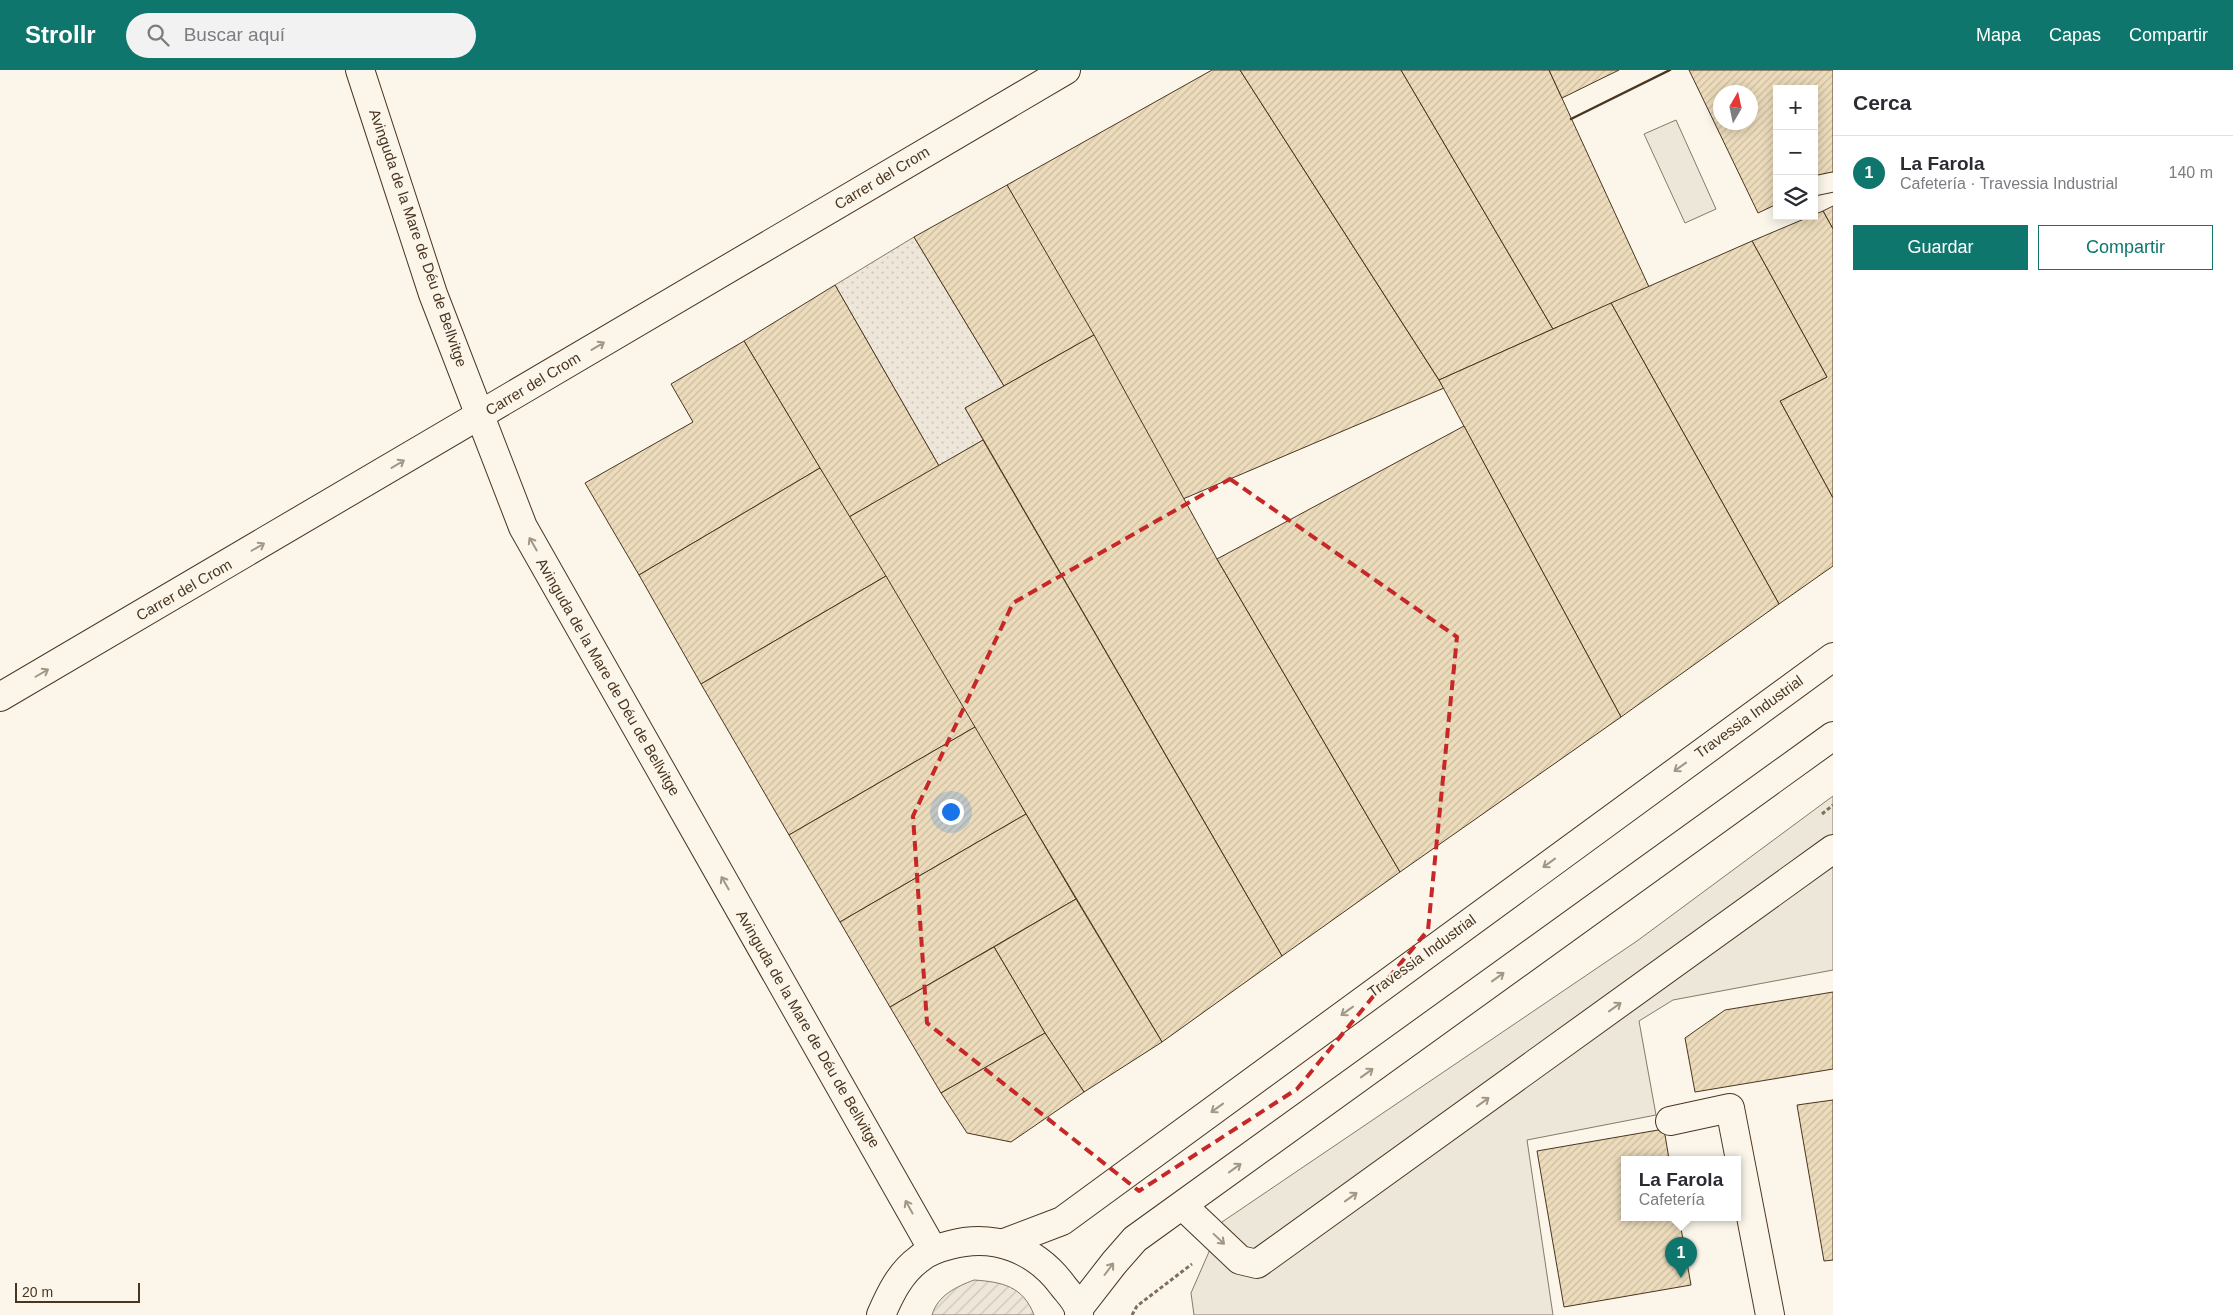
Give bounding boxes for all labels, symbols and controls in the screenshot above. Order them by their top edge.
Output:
search box [126,13,476,58]
text: Strollr [25,21,96,48]
icon: search [144,21,172,49]
text: Buscar aquí [184,24,285,45]
text: Mapa [1976,25,2021,45]
text: Capas [2049,25,2101,45]
text: Compartir [2129,25,2208,45]
north arrow [1713,85,1758,130]
map controls [1773,85,1818,220]
button: + [1773,85,1818,130]
text: Cerca [1853,91,1911,114]
street label: Avinguda de la Mare de Déu de Bellvitge [366,107,471,369]
button: − [1773,130,1818,175]
street label: Carrer del Crom [831,143,932,213]
text: La Farola [1900,153,1984,174]
text: 1 [1865,164,1873,181]
text: 140 m [2169,164,2213,181]
button: layers [1773,175,1818,220]
text: Cafetería · Travessia Industrial [1900,175,2118,192]
button: Guardar [1853,225,2028,270]
button: Compartir [2038,225,2213,270]
one-way arrow [591,341,606,351]
street label: Carrer del Crom [482,349,583,419]
one-way arrow [390,459,404,469]
one-way arrow [528,536,538,551]
one-way arrow [250,541,264,551]
street label: Carrer del Crom [133,555,235,624]
street label: Avinguda de la Mare de Déu de Bellvitge [533,555,684,799]
one-way arrow [35,667,49,677]
street label: Travessia Industrial [1691,672,1806,762]
one-way arrow [1673,762,1687,772]
your location [938,799,964,825]
one-way arrow [1542,858,1556,868]
one-way arrow [720,876,730,891]
street label: Avinguda de la Mare de Déu de Bellvitge [733,907,884,1151]
street label: Travessia Industrial [1364,911,1479,1001]
one-way arrow [1491,972,1504,983]
one-way arrow [1607,1002,1621,1012]
one-way arrow [1341,1006,1355,1016]
one-way arrow [1360,1068,1374,1078]
one-way arrow [1476,1097,1490,1107]
one-way arrow [1211,1102,1224,1113]
popup [1621,1156,1741,1221]
one-way arrow [1228,1163,1242,1173]
text: La Farola [1639,1169,1723,1190]
text: Cafetería [1639,1191,1705,1208]
one-way arrow [1344,1192,1358,1202]
one-way arrow [904,1200,914,1215]
one-way arrow [1212,1233,1225,1245]
pin: 1 [1665,1237,1697,1278]
one-way arrow [1104,1262,1114,1276]
scale bar [15,1280,140,1303]
text: 20 m [22,1284,53,1300]

